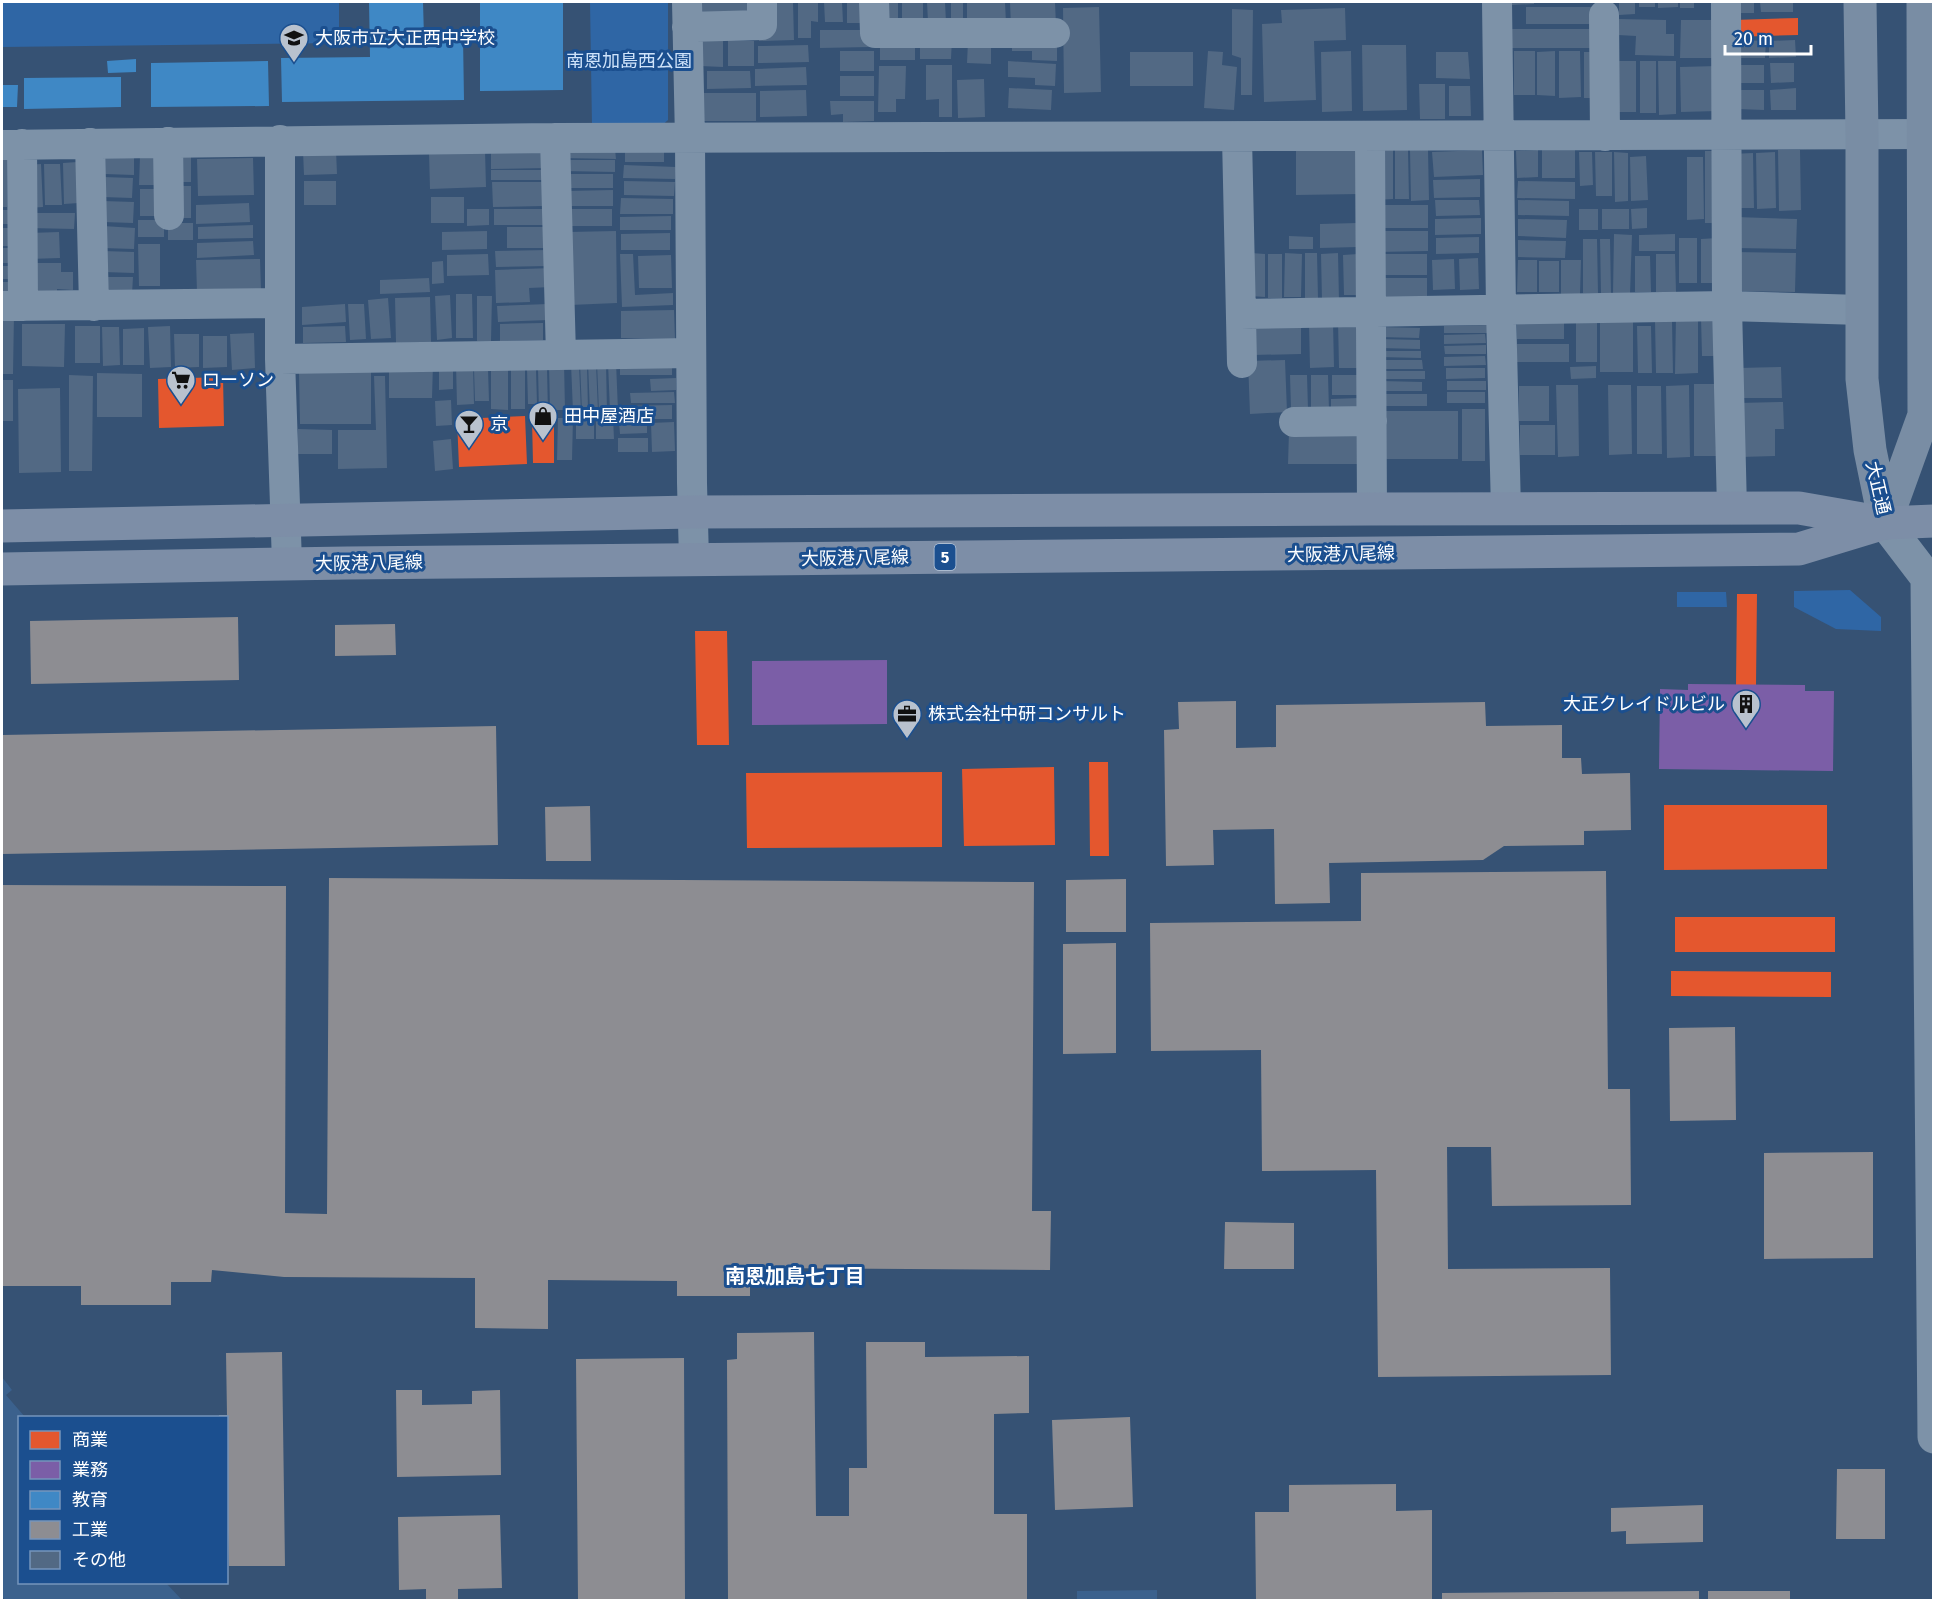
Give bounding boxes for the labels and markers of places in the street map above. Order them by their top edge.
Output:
school or university icon: 大阪市立大正西中学校 [278,22,310,64]
place label: 大阪市立大正西中学校 [315,27,495,49]
supermarket icon: ローソン [165,364,197,406]
place label: ローソン [202,369,274,391]
shop icon: 田中屋酒店 [527,400,559,442]
place label: 田中屋酒店 [564,405,654,427]
bar icon: 京 [453,408,485,450]
place label: 京 [490,413,508,435]
building icon: 大正クレイドルビル [1730,688,1762,730]
place label: 大正クレイドルビル [1563,693,1725,715]
office icon: 株式会社中研コンサルト [891,698,923,740]
place label: 株式会社中研コンサルト [928,703,1126,725]

